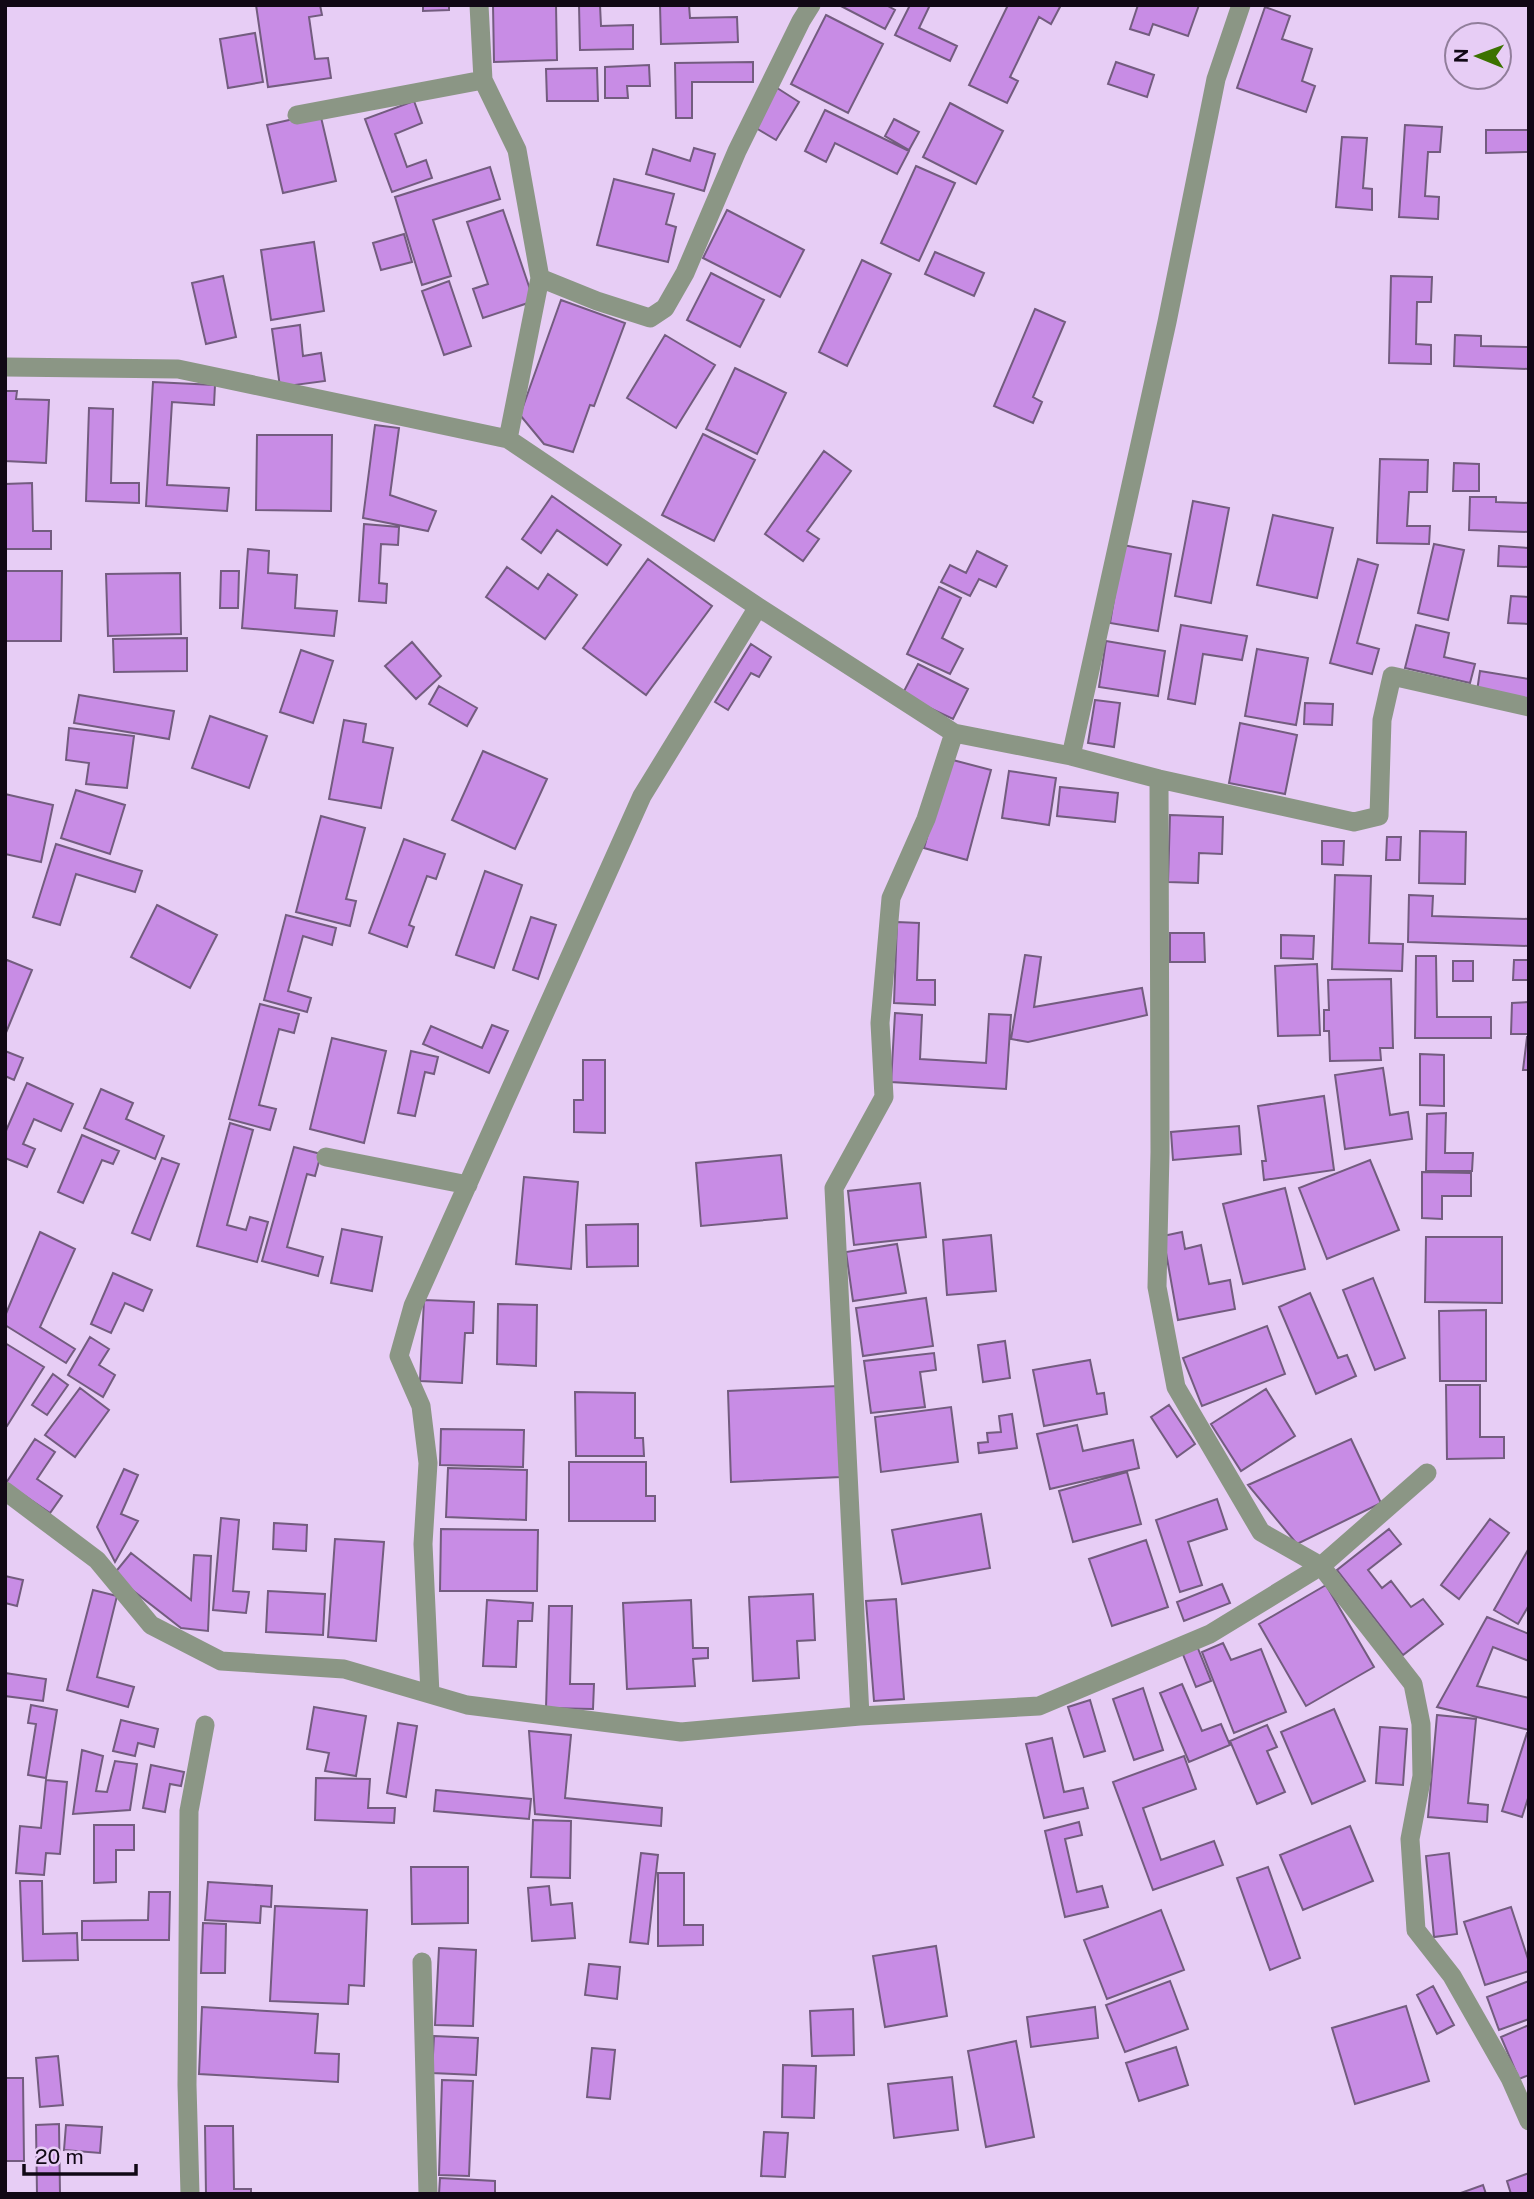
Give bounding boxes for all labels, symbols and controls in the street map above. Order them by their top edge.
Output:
north arrow [1443,21,1513,91]
text: N [1450,48,1472,63]
scale bar [24,2132,136,2176]
text: 20 m [35,2144,84,2169]

